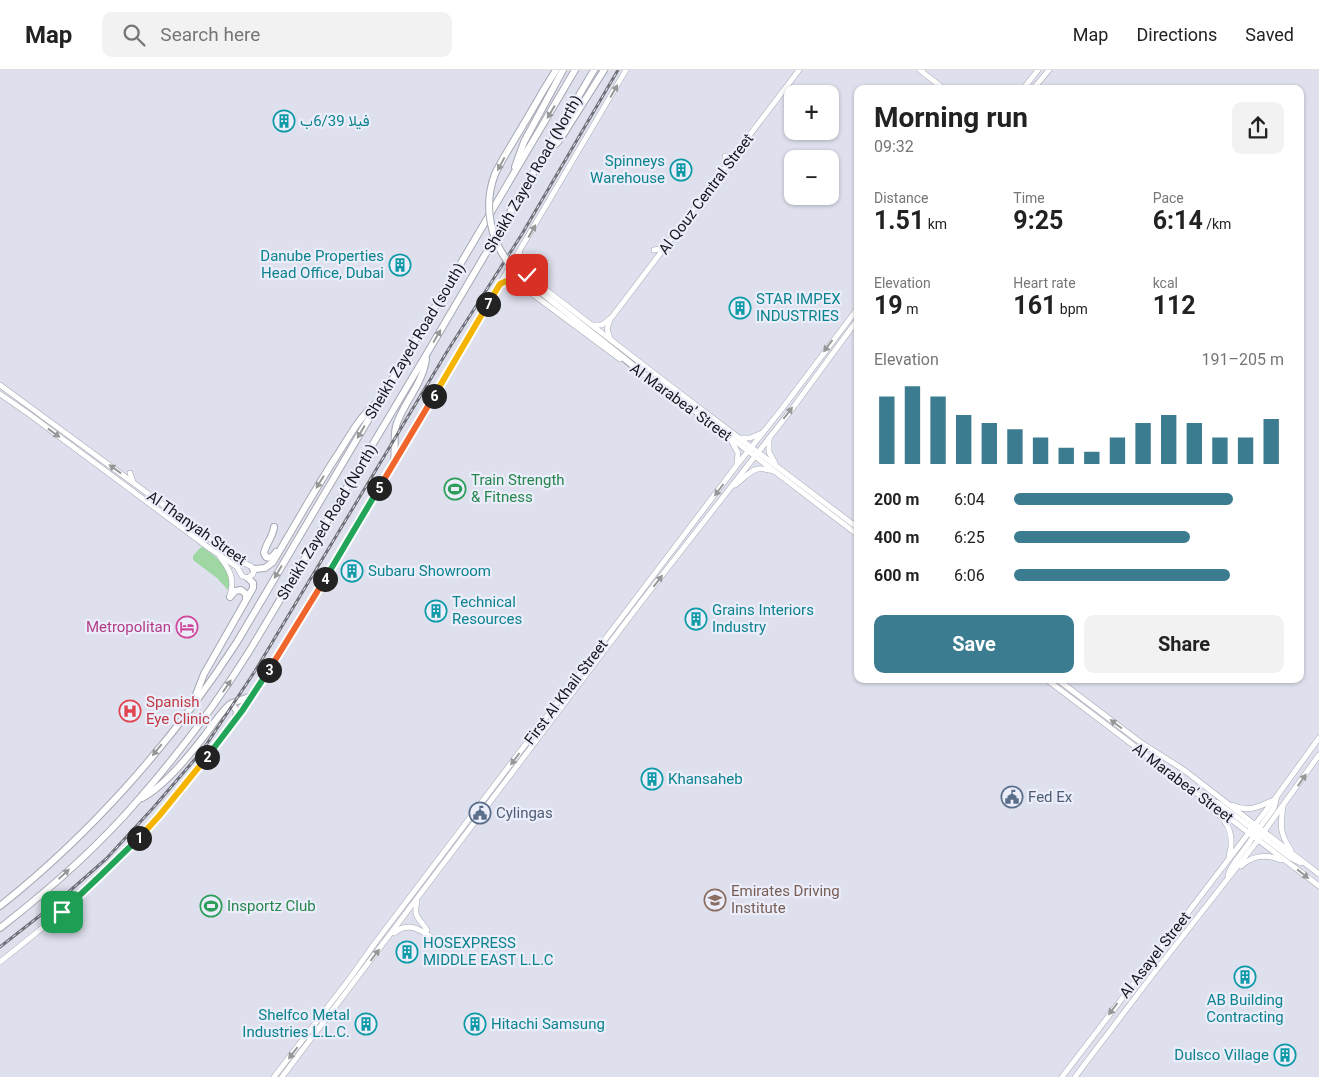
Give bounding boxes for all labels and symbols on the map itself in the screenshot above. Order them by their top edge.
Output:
one-way arrow [610,83,618,98]
street label: Sheikh Zayed Road (North) [480,92,586,256]
one-way arrow [546,105,555,118]
building icon: فيلا 6/39ب [272,109,296,133]
place label: فيلا 6/39ب [300,112,370,130]
street label: Al Qouz Central Street [655,130,757,258]
place label: Spinneys Warehouse [590,152,665,187]
one-way arrow [497,156,505,171]
building icon: Spinneys Warehouse [669,158,693,182]
one-way arrow [527,224,536,237]
place label: Danube Properties Head Office, Dubai [260,247,384,282]
building icon: Danube Properties Head Office, Dubai [388,253,412,277]
pin [506,254,548,296]
street label: Sheikh Zayed Road (south) [361,260,469,422]
place label: STAR IMPEX INDUSTRIES [756,290,841,325]
pin: 7 [476,292,500,316]
building icon: STAR IMPEX INDUSTRIES [728,296,752,320]
one-way arrow [433,330,442,343]
one-way arrow [823,339,833,353]
street label: Al Marabea' Street [627,359,735,445]
pin: 6 [422,384,446,408]
one-way arrow [783,406,793,420]
one-way arrow [356,426,365,439]
one-way arrow [47,427,60,438]
street label: Sheikh Zayed Road (North) [273,441,381,603]
one-way arrow [108,464,122,474]
place label: Train Strength & Fitness [471,471,565,506]
one-way arrow [316,476,325,489]
pin: 5 [366,476,392,500]
sports icon: Train Strength & Fitness [443,477,467,501]
one-way arrow [713,483,724,496]
street label: Al Thanyah Street [144,487,250,569]
building icon: Subaru Showroom [340,559,364,583]
place label: Subaru Showroom [368,562,491,580]
one-way arrow [274,565,282,580]
pin: 4 [312,566,338,592]
one-way arrow [653,575,664,588]
place label: Technical Resources [452,593,522,628]
building icon: Technical Resources [424,599,448,623]
place label: Grains Interiors Industry [712,601,814,636]
building icon: Grains Interiors Industry [684,607,708,631]
hotel icon: Metropolitan [175,615,199,639]
place label: Metropolitan [86,618,171,636]
street label: First Al Khail Street [521,636,611,748]
pin: 3 [256,658,282,682]
one-way arrow [222,679,232,692]
place label: Spanish Eye Clinic [146,693,210,728]
hospital icon: Spanish Eye Clinic [118,699,142,723]
one-way arrow [1110,718,1123,729]
street label: Al Marabea' Street [1129,739,1237,827]
one-way arrow [152,743,163,756]
pin: 2 [194,744,220,770]
one-way arrow [510,752,520,766]
building icon: Khansaheb [640,767,664,791]
place label: Khansaheb [668,770,743,788]
one-way arrow [1297,773,1307,786]
public building icon: Fed Ex [1000,785,1024,809]
place label: Fed Ex [1028,788,1073,806]
public building icon: Cylingas [468,801,492,825]
place label: Cylingas [496,804,553,822]
pin: 1 [126,826,152,850]
one-way arrow [57,868,69,880]
one-way arrow [1296,868,1309,879]
place label: Emirates Driving Institute [731,882,840,917]
school or university icon: Emirates Driving Institute [703,888,727,912]
pin [41,891,83,933]
sports icon: Insportz Club [199,894,223,918]
place label: Insportz Club [227,897,316,915]
street label: Al Asayel Street [1116,908,1194,1002]
place label: HOSEXPRESS MIDDLE EAST L.L.C [423,934,554,969]
building icon: HOSEXPRESS MIDDLE EAST L.L.C [395,940,419,964]
one-way arrow [370,948,380,962]
building icon: AB Building Contracting [1233,965,1257,989]
place label: AB Building Contracting [1206,991,1284,1026]
one-way arrow [1108,1002,1119,1015]
place label: Shelfco Metal Industries L.L.C. [242,1006,350,1041]
building icon: Shelfco Metal Industries L.L.C. [354,1012,378,1036]
building icon: Hitachi Samsung [463,1012,487,1036]
place label: Hitachi Samsung [491,1015,605,1033]
building icon: Dulsco Village [1273,1043,1297,1067]
one-way arrow [287,1046,298,1059]
place label: Dulsco Village [1174,1046,1269,1064]

